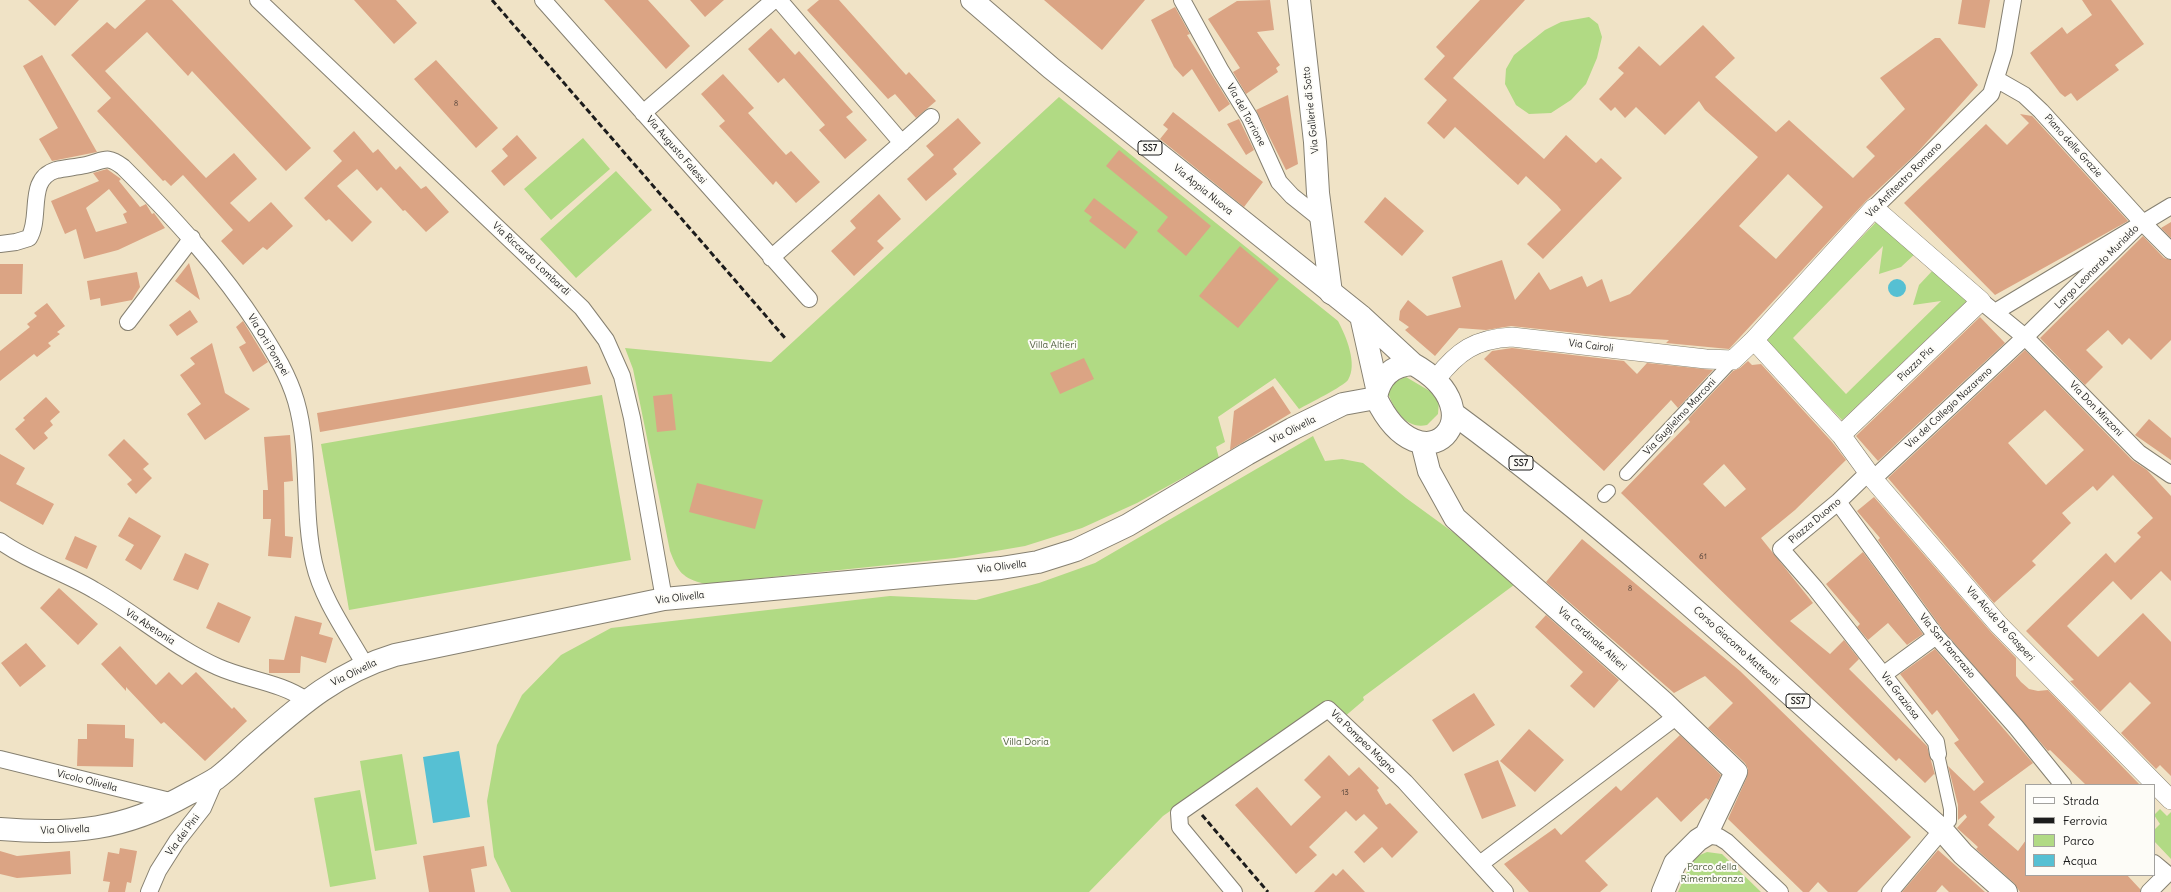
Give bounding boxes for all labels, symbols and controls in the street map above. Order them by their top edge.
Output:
street label: Via Gallerie di Sotto [1300,66,1322,154]
street label: Via del Torrione [1224,82,1268,148]
house number: 8 [454,99,458,109]
street label: Piano delle Grazie [2042,112,2104,180]
street label: Via Augusto Falessi [643,114,709,186]
street label: Via Anfiteatro Romano [1864,140,1944,220]
road number: SS7 [1138,141,1162,155]
street label: Via Appia Nuova [1171,162,1235,218]
street label: Via Riccardo Lombardi [490,220,572,298]
street label: Largo Leonardo Murialdo [2053,223,2141,311]
street label: Via Orti Pompei [245,312,291,378]
street label: Via Cairoli [1568,337,1614,355]
park label: Villa Altieri [1029,339,1077,351]
street label: Piazza Pia [1895,344,1937,384]
street label: Via del Collegio Nazareno [1903,365,1995,451]
street label: Via Guglielmo Marconi [1641,376,1719,458]
street label: Via Don Minzoni [2067,379,2125,439]
street label: Via Olivella [1268,413,1318,447]
road number: SS7 [1509,456,1533,470]
street label: Piazza Duomo [1786,496,1844,546]
house number: 61 [1699,552,1707,562]
street label: Via Olivella [977,558,1027,576]
house number: 8 [1628,584,1632,594]
street label: Via Alcide De Gasperi [1963,584,2037,664]
street label: Via Olivella [655,589,705,607]
street label: Corso Giacomo Matteotti [1691,604,1781,688]
street label: Via Cardinale Altieri [1555,605,1629,673]
street label: Via Abetonia [123,607,177,647]
street label: Via San Pancrazio [1916,611,1978,681]
street label: Via Olivella [329,657,379,689]
street label: Via Graziosa [1878,670,1922,722]
road number: SS7 [1786,694,1810,708]
street label: Via Pompeo Magno [1328,708,1398,776]
park label: Villa Doria [1003,736,1049,748]
street label: Vicolo Olivella [55,768,119,794]
legend [2025,784,2155,876]
house number: 13 [1341,788,1349,798]
text: Strada [2063,793,2099,808]
street label: Via dei Pini [164,812,202,858]
text: Ferrovia [2063,813,2107,828]
street label: Via Olivella [40,823,90,837]
text: Parco [2063,833,2094,848]
text: Acqua [2063,853,2097,868]
park label: Parco della Rimembranza [1681,861,1743,884]

